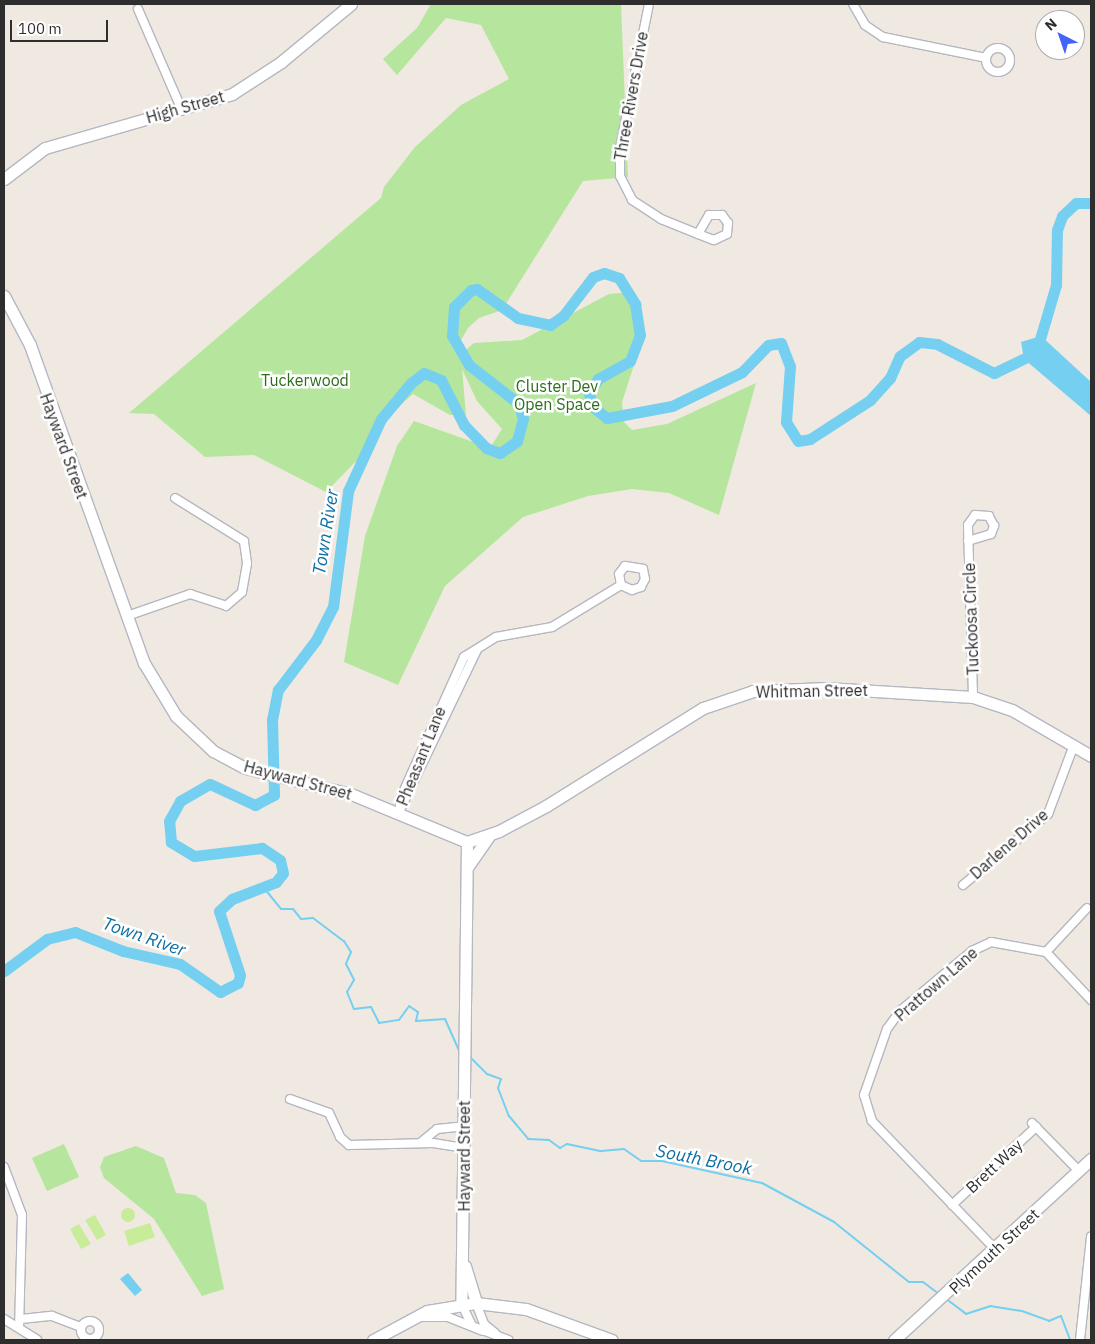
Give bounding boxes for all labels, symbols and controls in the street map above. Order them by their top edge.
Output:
scale bar [12,10,110,42]
north arrow [1035,10,1085,60]
text: N [1041,14,1061,35]
text: 100 m [18,19,62,38]
street label: Three Rivers Drive [610,30,652,162]
street label: High Street [144,87,226,127]
park label: Tuckerwood [261,370,349,390]
park label: Cluster Dev Open Space [514,376,600,414]
street label: Hayward Street [36,390,92,502]
water label: Town River [309,488,343,576]
street label: Tuckoosa Circle [959,562,983,676]
street label: Whitman Street [756,680,868,702]
street label: Pheasant Lane [392,704,450,808]
street label: Hayward Street [242,756,354,804]
street label: Darlene Drive [966,805,1052,883]
water label: Town River [100,913,188,961]
street label: Prattown Lane [891,943,981,1025]
street label: Hayward Street [454,1100,474,1212]
street label: Brett Way [962,1135,1026,1197]
water label: South Brook [654,1140,754,1180]
street label: Plymouth Street [945,1204,1043,1298]

